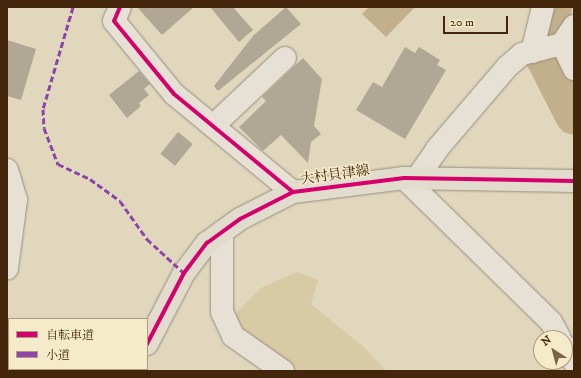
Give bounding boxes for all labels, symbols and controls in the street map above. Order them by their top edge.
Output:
scale bar [445,8,510,34]
text: 20 m [450,15,474,30]
street label: 大村貝津線 [299,162,371,188]
legend [8,318,148,370]
text: 自転車道 [46,328,94,343]
north arrow [533,330,573,370]
text: N [539,333,554,349]
text: 小道 [46,348,70,363]

